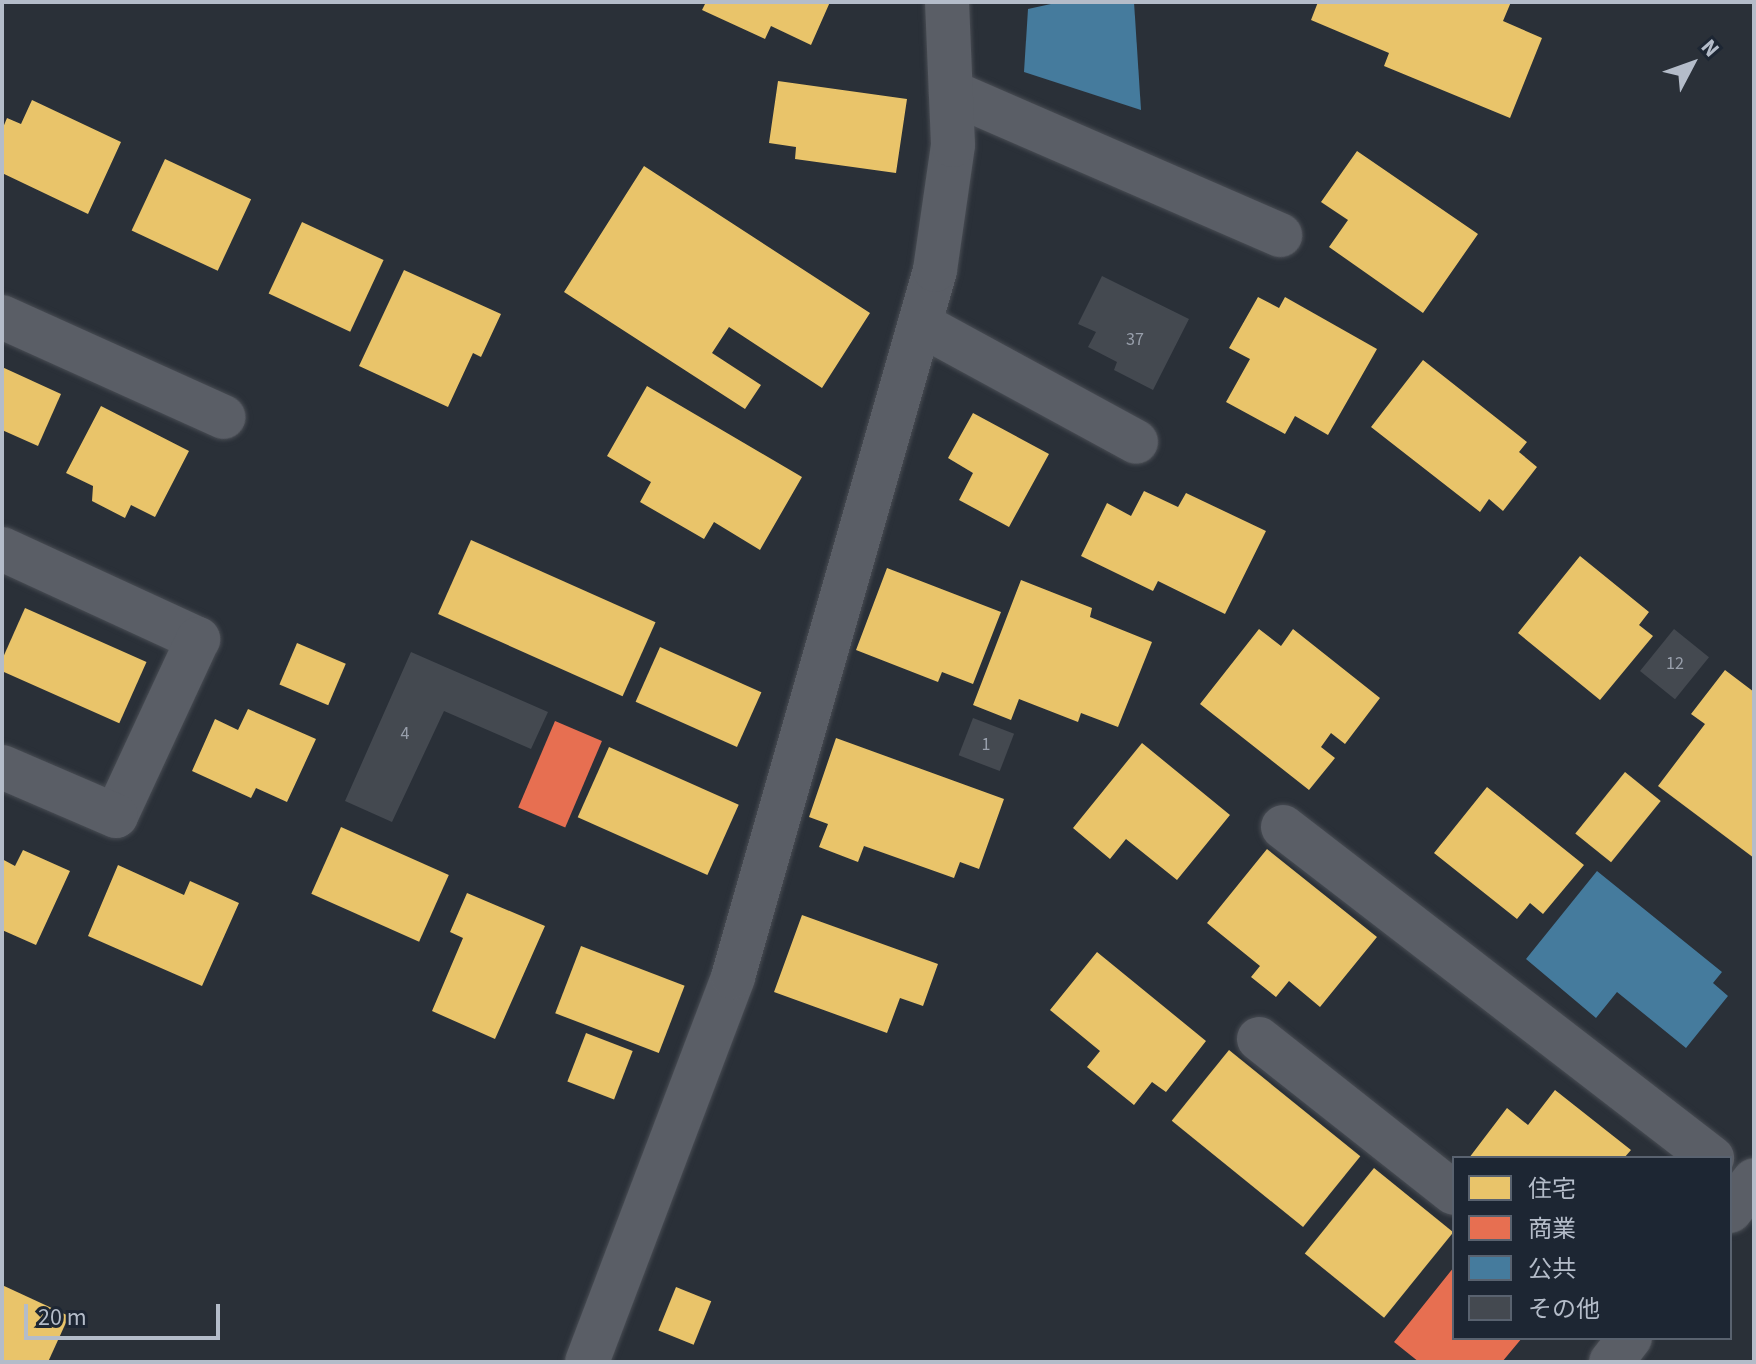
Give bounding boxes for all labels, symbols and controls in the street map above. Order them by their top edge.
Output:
north arrow [1652,24,1732,104]
text: N [1693,32,1727,64]
house number: 37 [1126,329,1144,351]
house number: 12 [1666,653,1684,675]
house number: 4 [401,723,409,745]
house number: 1 [982,734,990,756]
legend [1452,1156,1732,1340]
text: 住宅 [1528,1172,1576,1207]
text: 商業 [1528,1212,1576,1247]
text: 公共 [1528,1252,1576,1287]
scale bar [28,1288,224,1338]
text: その他 [1528,1292,1600,1327]
text: 20 m [38,1300,87,1335]

